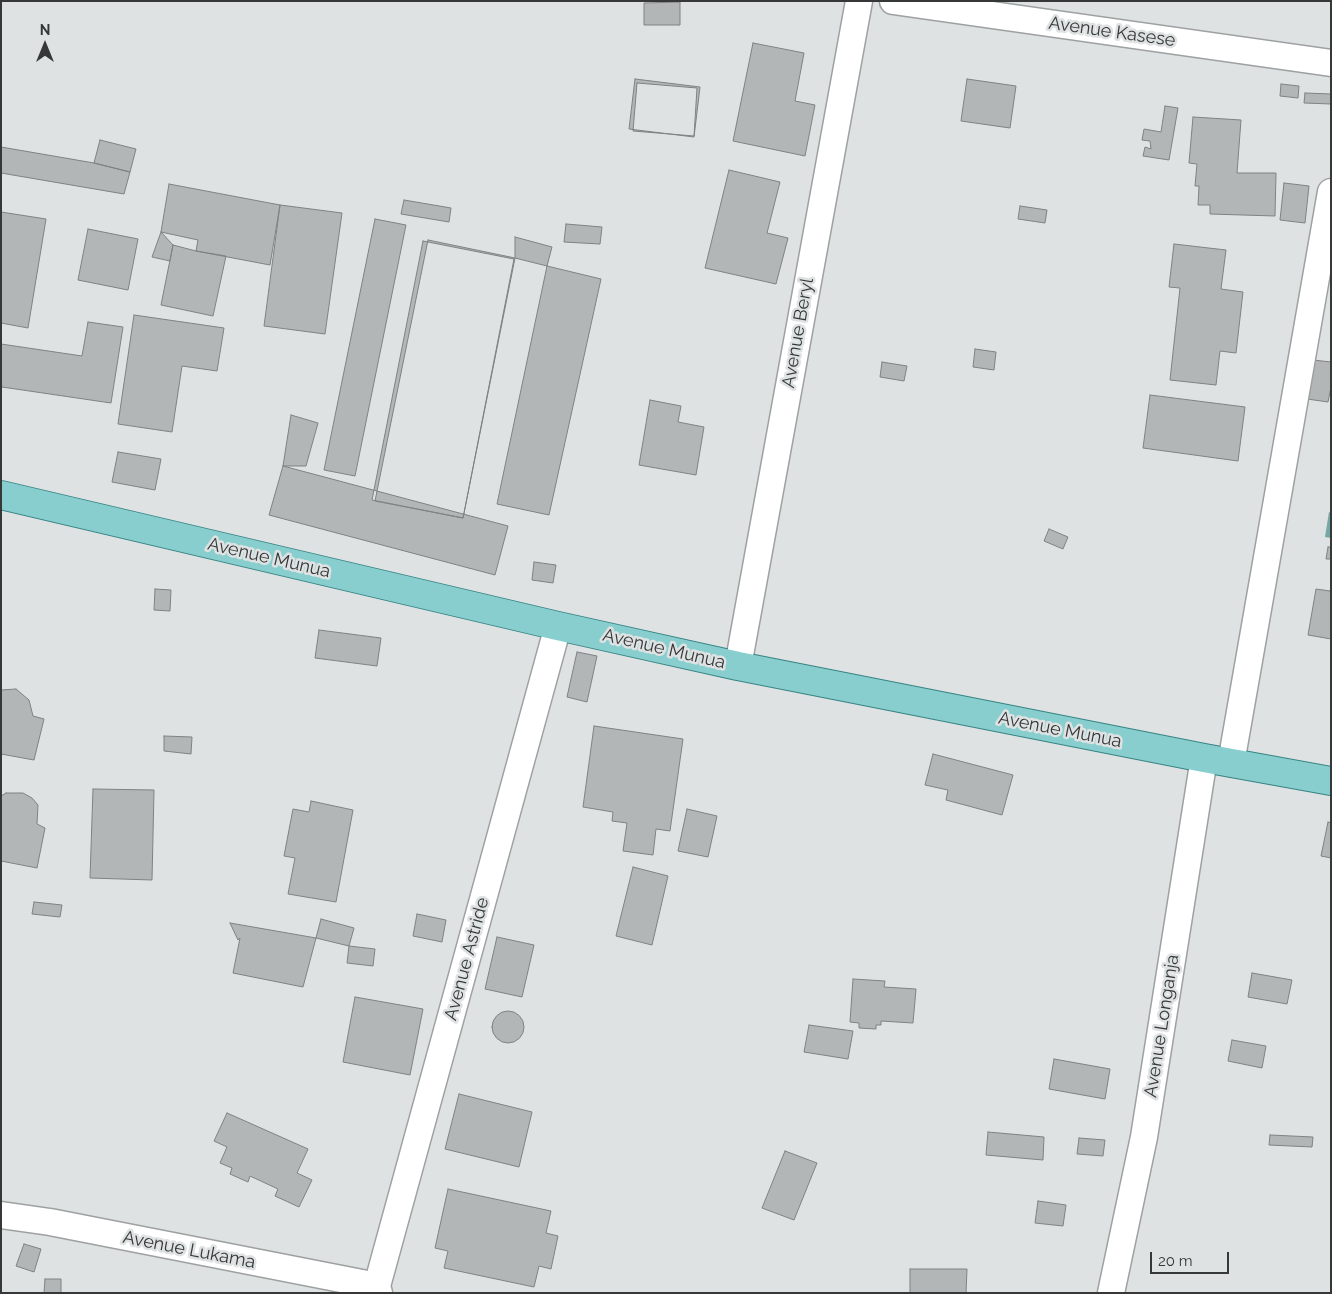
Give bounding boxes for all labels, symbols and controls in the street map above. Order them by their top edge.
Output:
street label: Avenue Kasese [1047,12,1177,52]
north arrow [20,20,70,70]
text: N [40,22,50,38]
street label: Avenue Beryl [778,276,818,390]
street label: Avenue Munua [206,533,332,583]
street label: Avenue Munua [601,624,727,674]
street label: Avenue Munua [996,707,1124,753]
street label: Avenue Astride [440,895,494,1023]
street label: Avenue Longanja [1140,953,1184,1099]
street label: Avenue Lukama [121,1227,257,1273]
scale bar [1152,1242,1231,1274]
text: 20 m [1158,1252,1193,1270]

